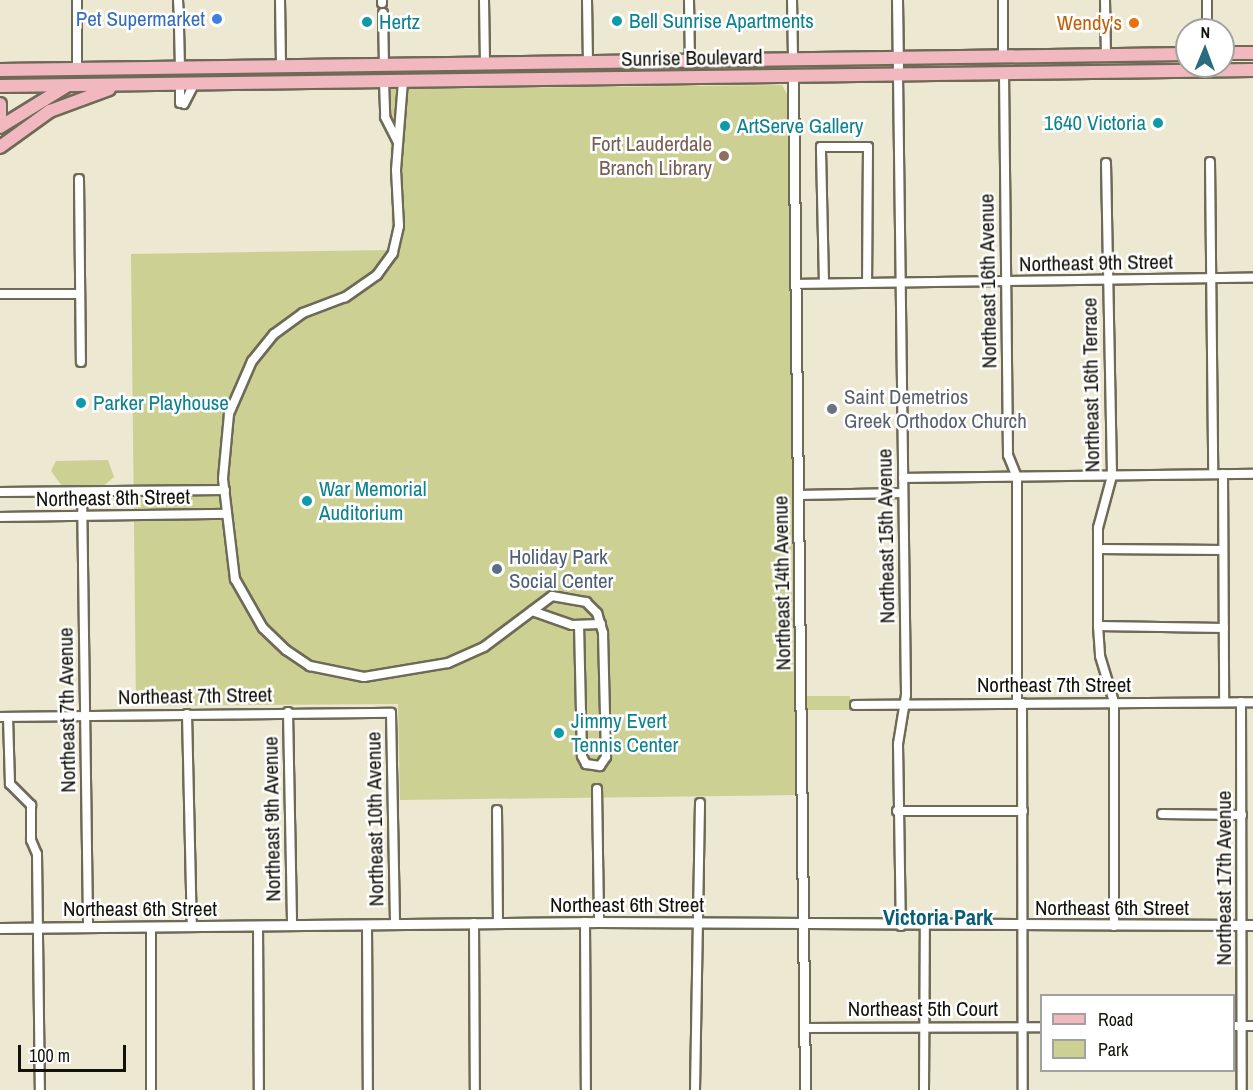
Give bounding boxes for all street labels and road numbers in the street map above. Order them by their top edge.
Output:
street label: Sunrise Boulevard [621,44,763,72]
street label: Northeast 16th Avenue [974,193,1002,369]
street label: Northeast 9th Street [1019,249,1173,277]
street label: Northeast 16th Terrace [1077,297,1105,473]
street label: Northeast 15th Avenue [872,448,900,624]
street label: Northeast 8th Street [36,484,190,512]
street label: Northeast 14th Avenue [768,495,796,671]
street label: Northeast 7th Avenue [53,627,81,793]
street label: Northeast 7th Street [977,672,1131,698]
street label: Northeast 7th Street [118,682,272,710]
street label: Northeast 10th Avenue [361,731,389,907]
street label: Northeast 9th Avenue [258,736,286,902]
street label: Northeast 17th Avenue [1211,790,1237,966]
street label: Northeast 6th Street [550,892,704,918]
street label: Northeast 6th Street [1035,895,1189,921]
street label: Northeast 6th Street [63,896,217,922]
street label: Northeast 5th Court [848,996,998,1022]

